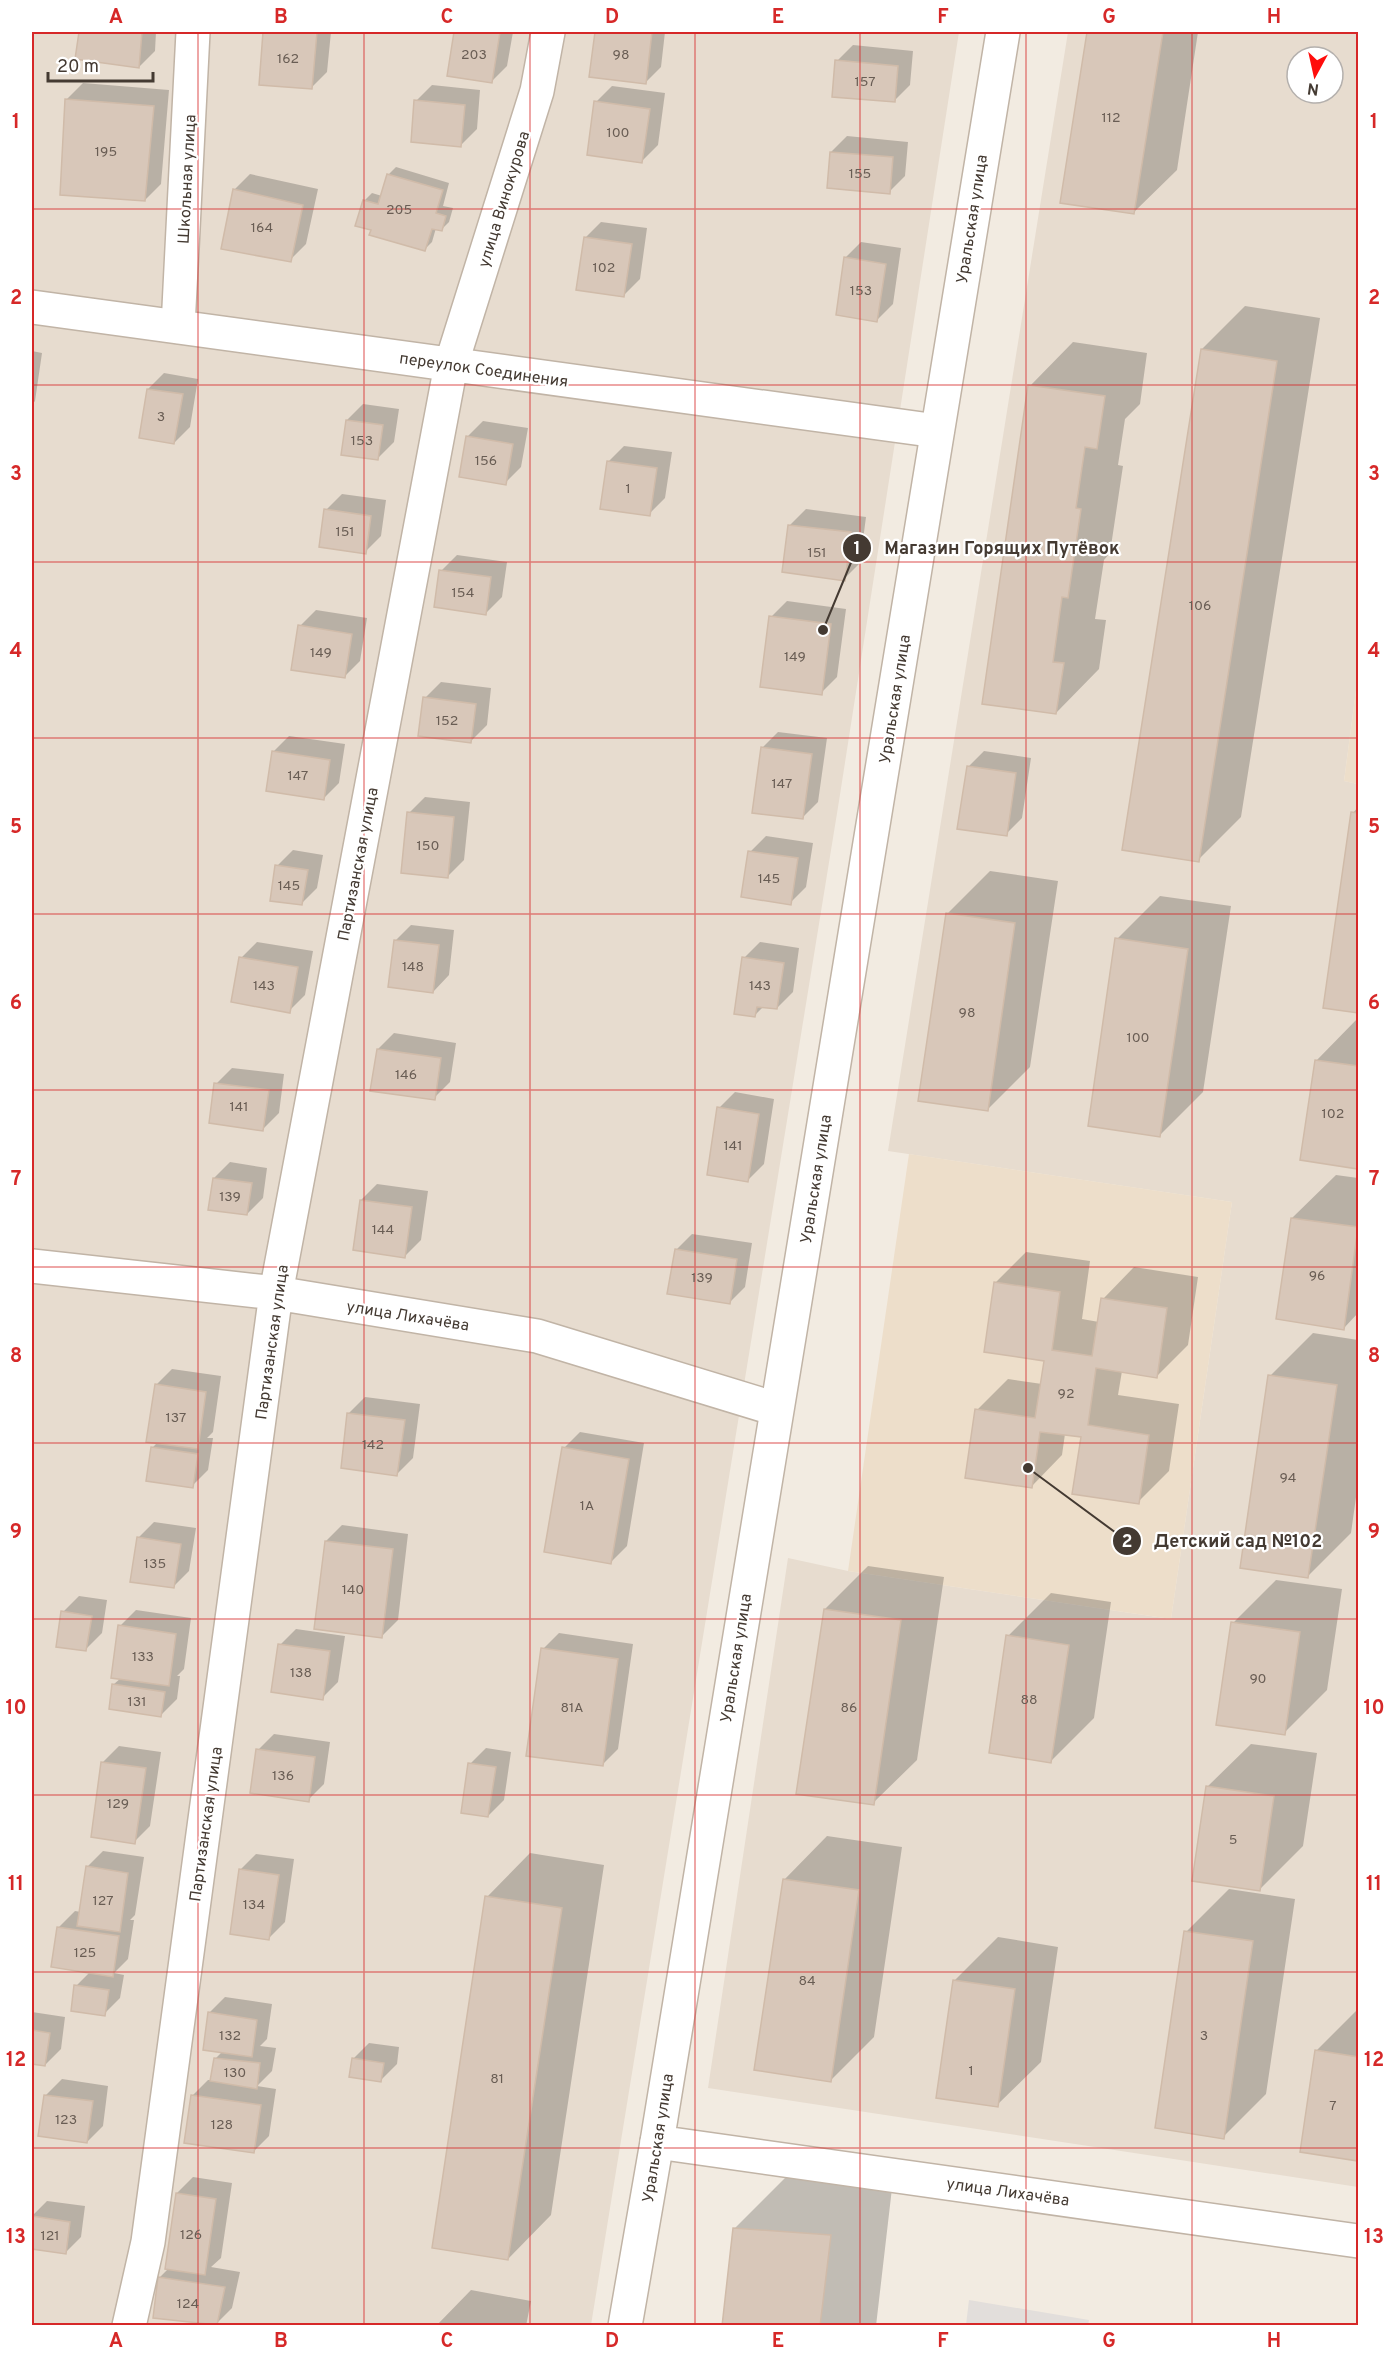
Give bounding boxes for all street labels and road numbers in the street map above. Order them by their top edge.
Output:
street label: Школьная улица [175,114,201,244]
street label: улица Винокурова [475,129,535,270]
street label: Уральская улица [953,153,993,285]
street label: переулок Соединения [398,349,569,393]
street label: Уральская улица [876,633,916,765]
street label: Партизанская улица [334,786,384,943]
street label: Уральская улица [797,1113,837,1245]
street label: Партизанская улица [252,1264,294,1421]
street label: улица Лихачёва [345,1297,470,1337]
street label: Уральская улица [717,1592,757,1724]
street label: Партизанская улица [186,1746,228,1903]
street label: Уральская улица [639,2072,679,2204]
street label: улица Лихачёва [945,2174,1070,2212]

